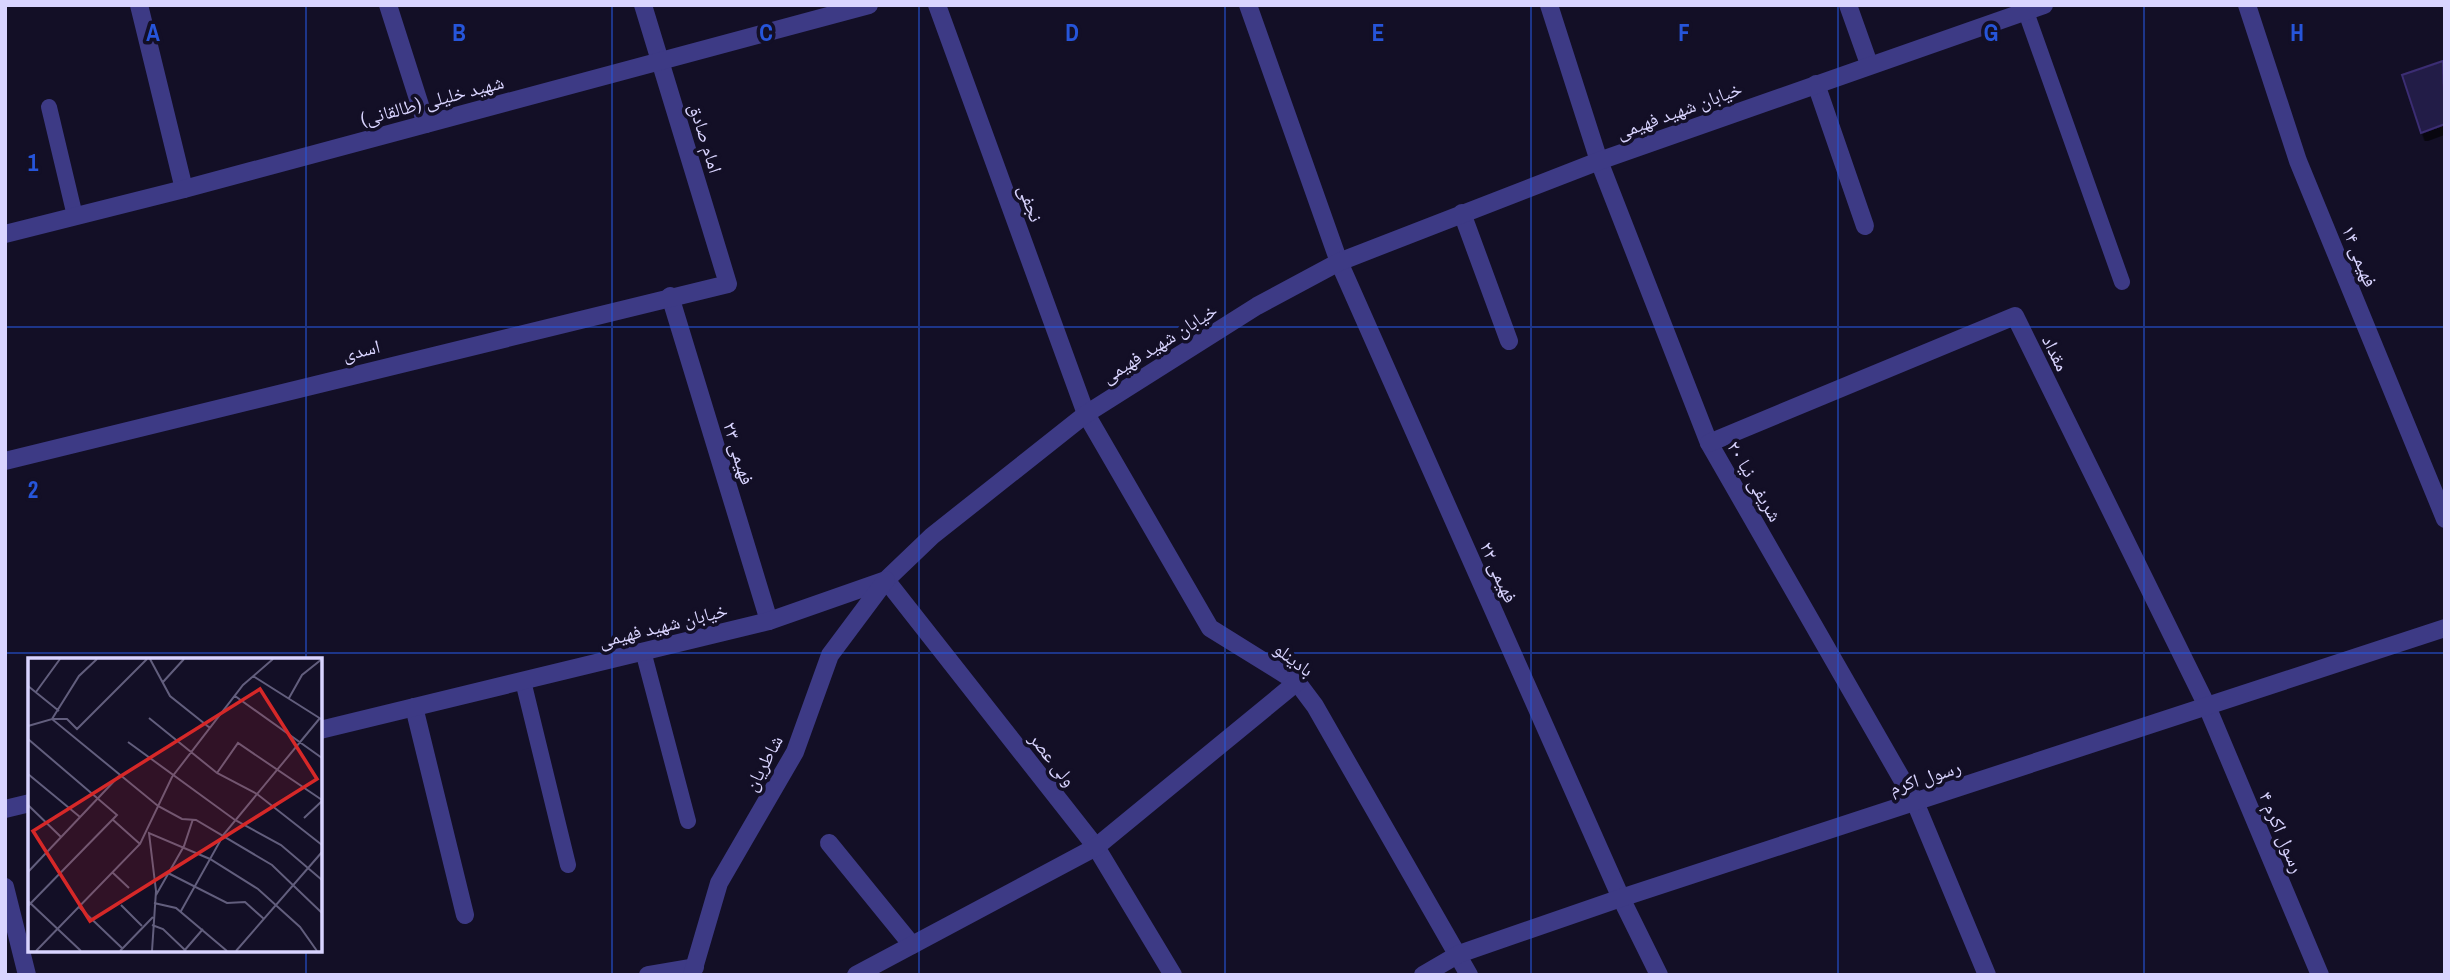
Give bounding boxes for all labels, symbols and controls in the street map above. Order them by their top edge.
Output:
text: A [146,17,160,48]
text: B [452,17,466,48]
text: C [759,17,773,48]
text: D [1065,17,1079,48]
text: E [1372,17,1384,48]
text: F [1678,17,1690,48]
text: G [1984,17,1998,48]
text: H [2290,17,2304,48]
street label: شهید خلیلی (طالقانی) [357,68,507,132]
street label: خیابان شهید فهیمی [1612,75,1746,145]
street label: امام صادق [682,100,729,176]
text: 1 [28,147,39,178]
street label: نجفی [1012,181,1050,225]
street label: فهیمی ۱۴ [2336,221,2384,291]
street label: خیابان شهید فهیمی [1096,297,1222,389]
street label: مقداد [2036,330,2076,376]
street label: اسدی [340,333,382,367]
street label: فهیمی ۲۳ [717,418,761,488]
street label: ۲۰ شریفی نیا [1721,436,1789,526]
text: 2 [28,474,38,505]
street label: فهیمی ۲۲ [1474,537,1524,607]
street label: خیابان شهید فهیمی [596,596,730,654]
street label: بادینلو [1269,636,1319,682]
inset map [28,658,322,952]
street label: ولی عصر [1023,726,1082,792]
street label: شاطریان [737,730,789,796]
street label: رسول اکرم [1886,753,1964,802]
street label: رسول اکرم ۴ [2252,787,2311,877]

